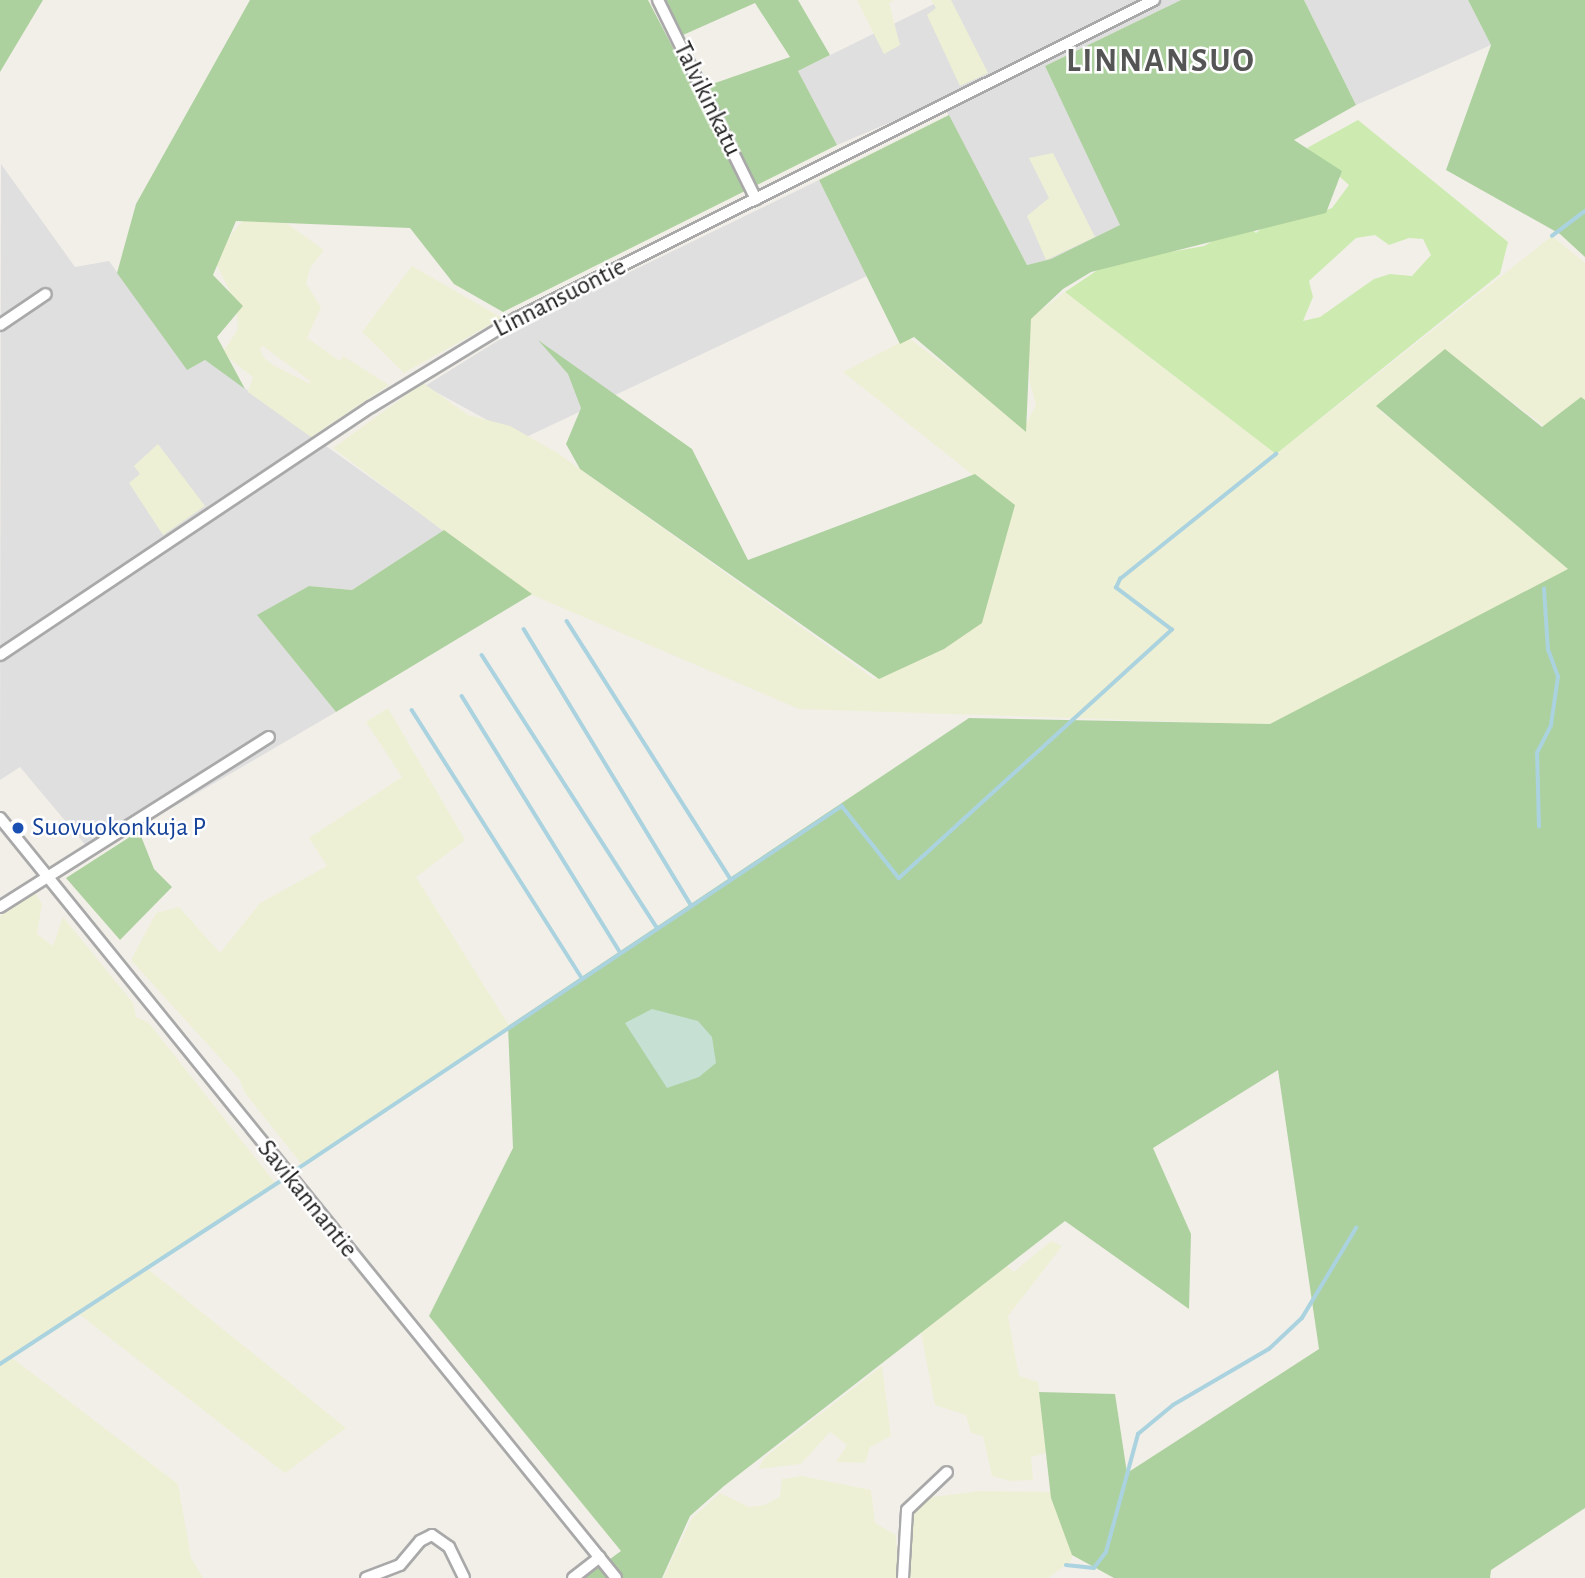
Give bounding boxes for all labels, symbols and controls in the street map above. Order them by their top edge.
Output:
street label: Talvikinkatu [666,37,748,161]
district label: LINNANSUO [1067,42,1255,82]
street label: Linnansuontie [489,251,631,345]
place label: Suovuokonkuja P [32,812,206,844]
marker: Suovuokonkuja P [10,820,26,836]
street label: Savikannantie [250,1134,364,1264]

